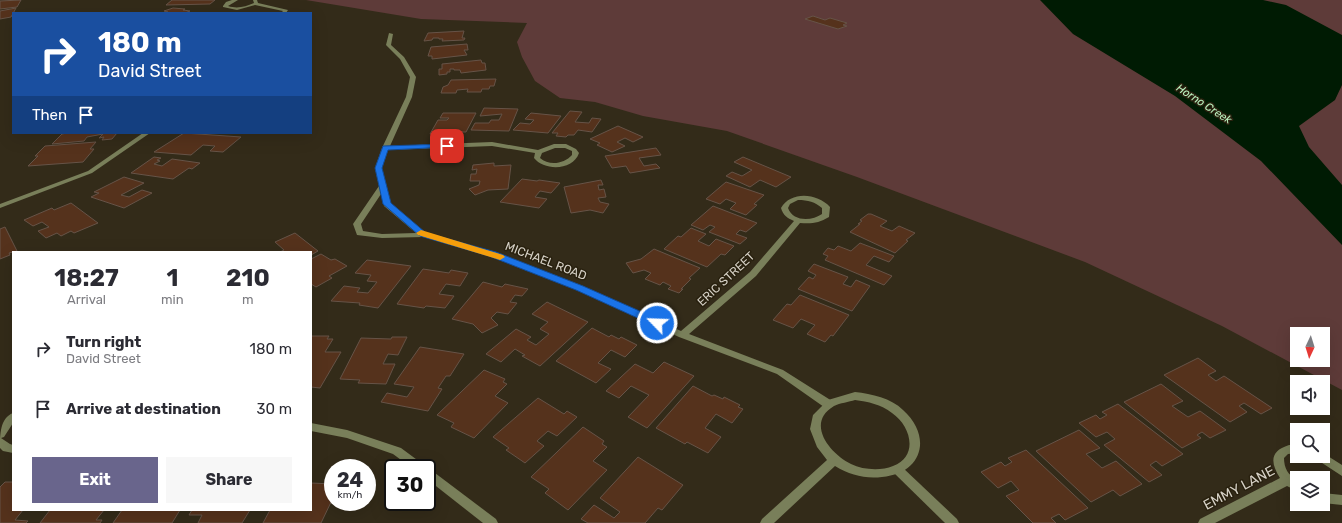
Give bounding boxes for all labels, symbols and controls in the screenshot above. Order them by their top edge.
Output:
text: 180 m [98,26,182,59]
icon: right [32,28,84,80]
text: David Street [98,60,202,82]
water label: Horno Creek [1174,81,1234,127]
icon: arrive [75,104,97,126]
text: Then [32,106,67,124]
pin [430,129,464,163]
icon: arrive [436,135,458,157]
street label: MICHAEL ROAD [503,239,589,283]
street label: ERIC STREET [695,249,758,309]
text: 18:27 [54,264,119,292]
text: 1 [166,264,178,292]
text: 210 [226,264,270,292]
text: Arrival [67,292,106,307]
text: min [161,292,184,307]
text: m [242,292,254,307]
position arrow [636,302,678,344]
north arrow [1290,327,1330,367]
map controls [1290,327,1330,511]
text: Turn right [66,333,141,351]
icon: right [32,338,54,360]
text: 180 m [250,340,292,358]
text: David Street [66,351,141,366]
button: sound [1290,375,1330,415]
icon: arrive [32,398,54,420]
text: Arrive at destination [66,400,221,418]
text: 30 m [256,400,292,418]
button: search [1290,423,1330,463]
button: Exit [32,457,158,503]
button: Share [166,457,292,503]
speed limit sign: 30 [384,459,436,511]
street label: EMMY LANE [1200,462,1278,514]
text: 24 [337,468,363,492]
button: layers [1290,471,1330,511]
text: km/h [338,489,362,501]

